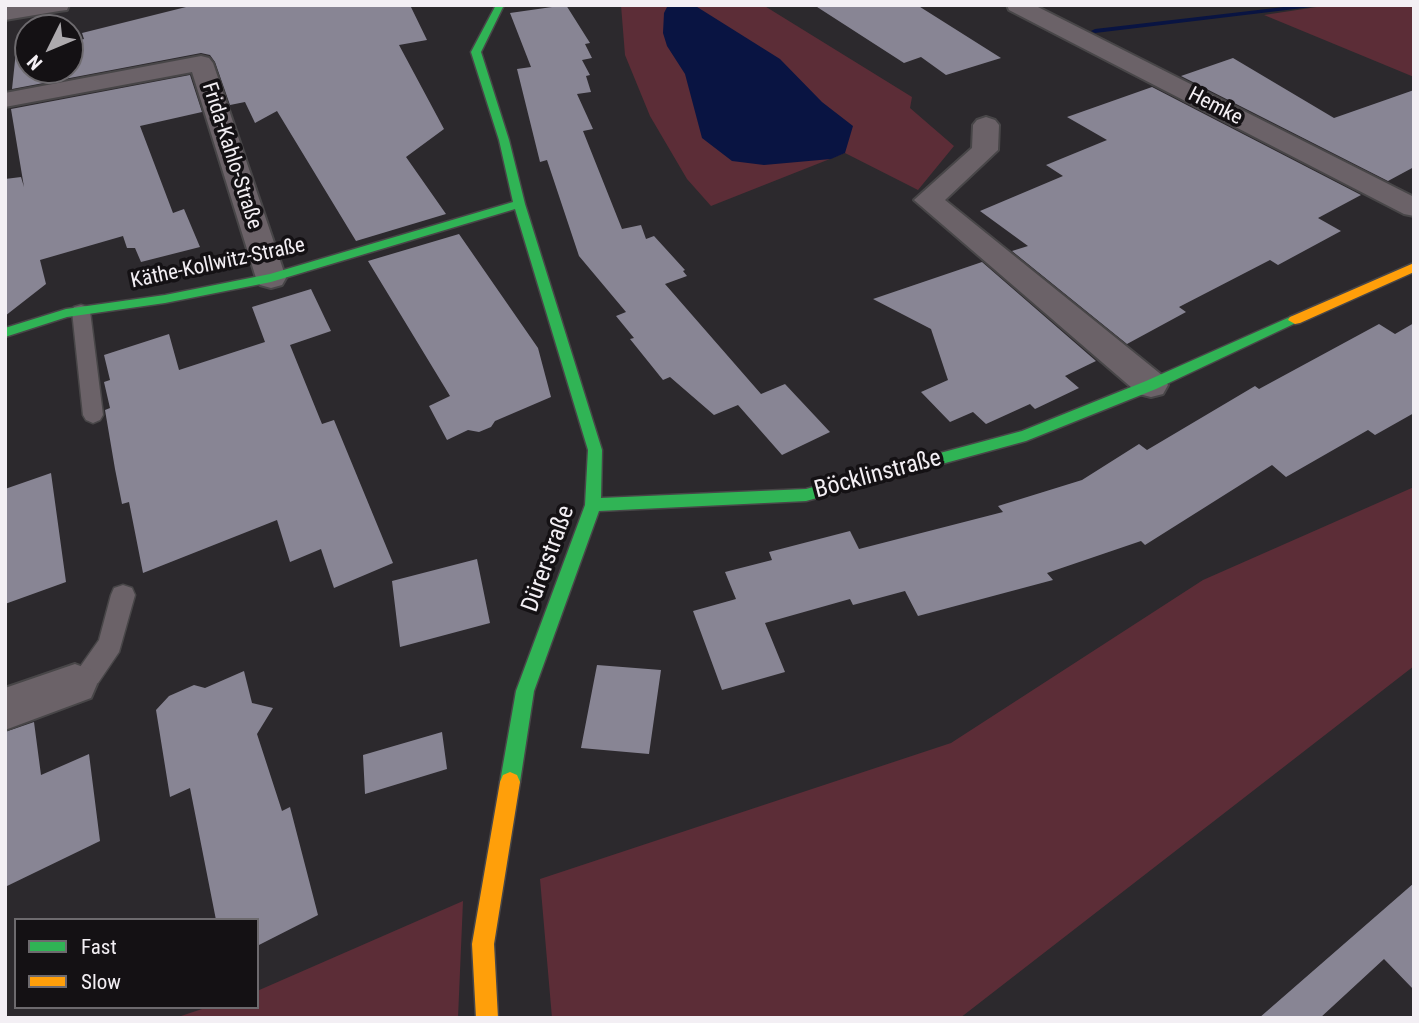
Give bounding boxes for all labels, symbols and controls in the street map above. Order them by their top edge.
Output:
north arrow [14,14,84,84]
text: N [22,50,47,74]
street label: Frida-Kahlo-Straße [195,79,267,233]
street label: Hemke [1184,83,1246,131]
street label: Käthe-Kollwitz-Straße [129,233,307,295]
street label: Böcklinstraße [812,444,944,506]
street label: Dürerstraße [516,502,582,616]
legend [14,918,259,1009]
text: Fast [81,935,117,959]
text: Slow [81,970,121,994]

